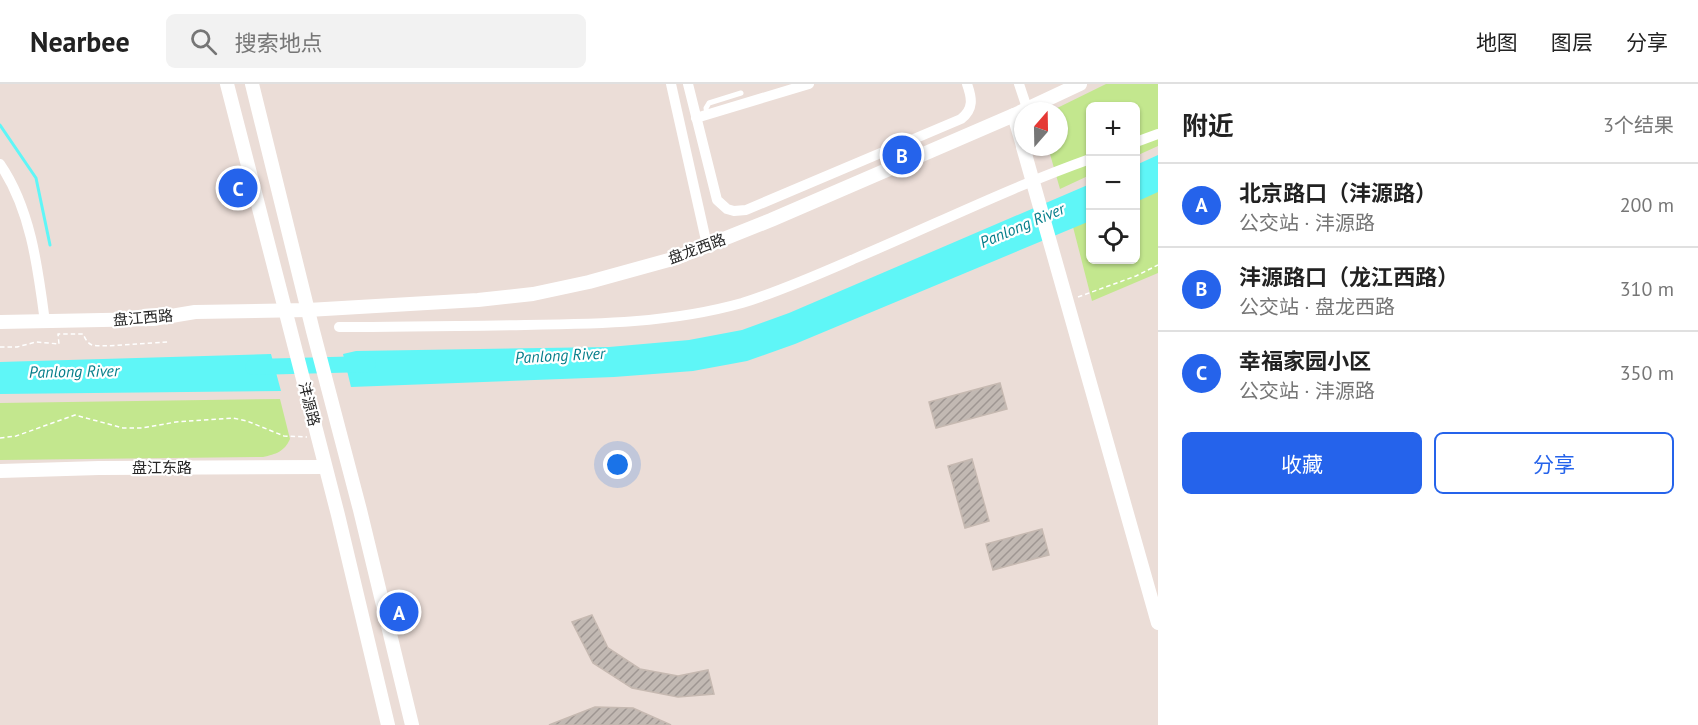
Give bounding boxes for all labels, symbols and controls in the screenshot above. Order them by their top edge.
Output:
search box [166,14,586,68]
text: Nearbee [30,23,130,60]
icon: search [187,25,220,58]
text: 搜索地点 [235,29,323,57]
text: 地图 [1476,29,1518,56]
text: 图层 [1551,29,1593,56]
text: 分享 [1626,29,1668,56]
north arrow [1014,102,1068,156]
map controls [1086,102,1140,264]
button: + [1086,102,1140,156]
text: 附近 [1182,109,1234,142]
text: 3个结果 [1603,112,1674,138]
pin: B [882,132,922,178]
button: − [1086,156,1140,210]
pin: C [218,166,258,210]
text: 北京路口（沣源路） [1239,179,1437,207]
text: A [1195,192,1208,218]
text: 200 m [1620,192,1674,218]
water label: Panlong River [977,198,1069,252]
button: locate [1086,210,1140,264]
text: 公交站 · 沣源路 [1239,210,1375,236]
street label: 盘龙西路 [665,229,728,268]
text: 沣源路口（龙江西路） [1239,263,1459,291]
text: B [1196,276,1207,302]
text: 310 m [1620,276,1674,302]
text: 公交站 · 盘龙西路 [1239,294,1395,320]
street label: 盘江西路 [112,305,174,330]
water label: Panlong River [514,343,607,367]
text: 幸福家园小区 [1239,347,1371,375]
water label: Panlong River [29,360,121,382]
text: C [1196,360,1207,386]
text: 350 m [1620,360,1674,386]
text: 公交站 · 沣源路 [1239,378,1375,404]
street label: 沣源路 [295,380,324,428]
button: 收藏 [1182,432,1422,494]
button: 分享 [1434,432,1674,494]
your location [603,450,632,479]
street label: 盘江东路 [132,458,192,477]
pin: A [380,590,418,634]

